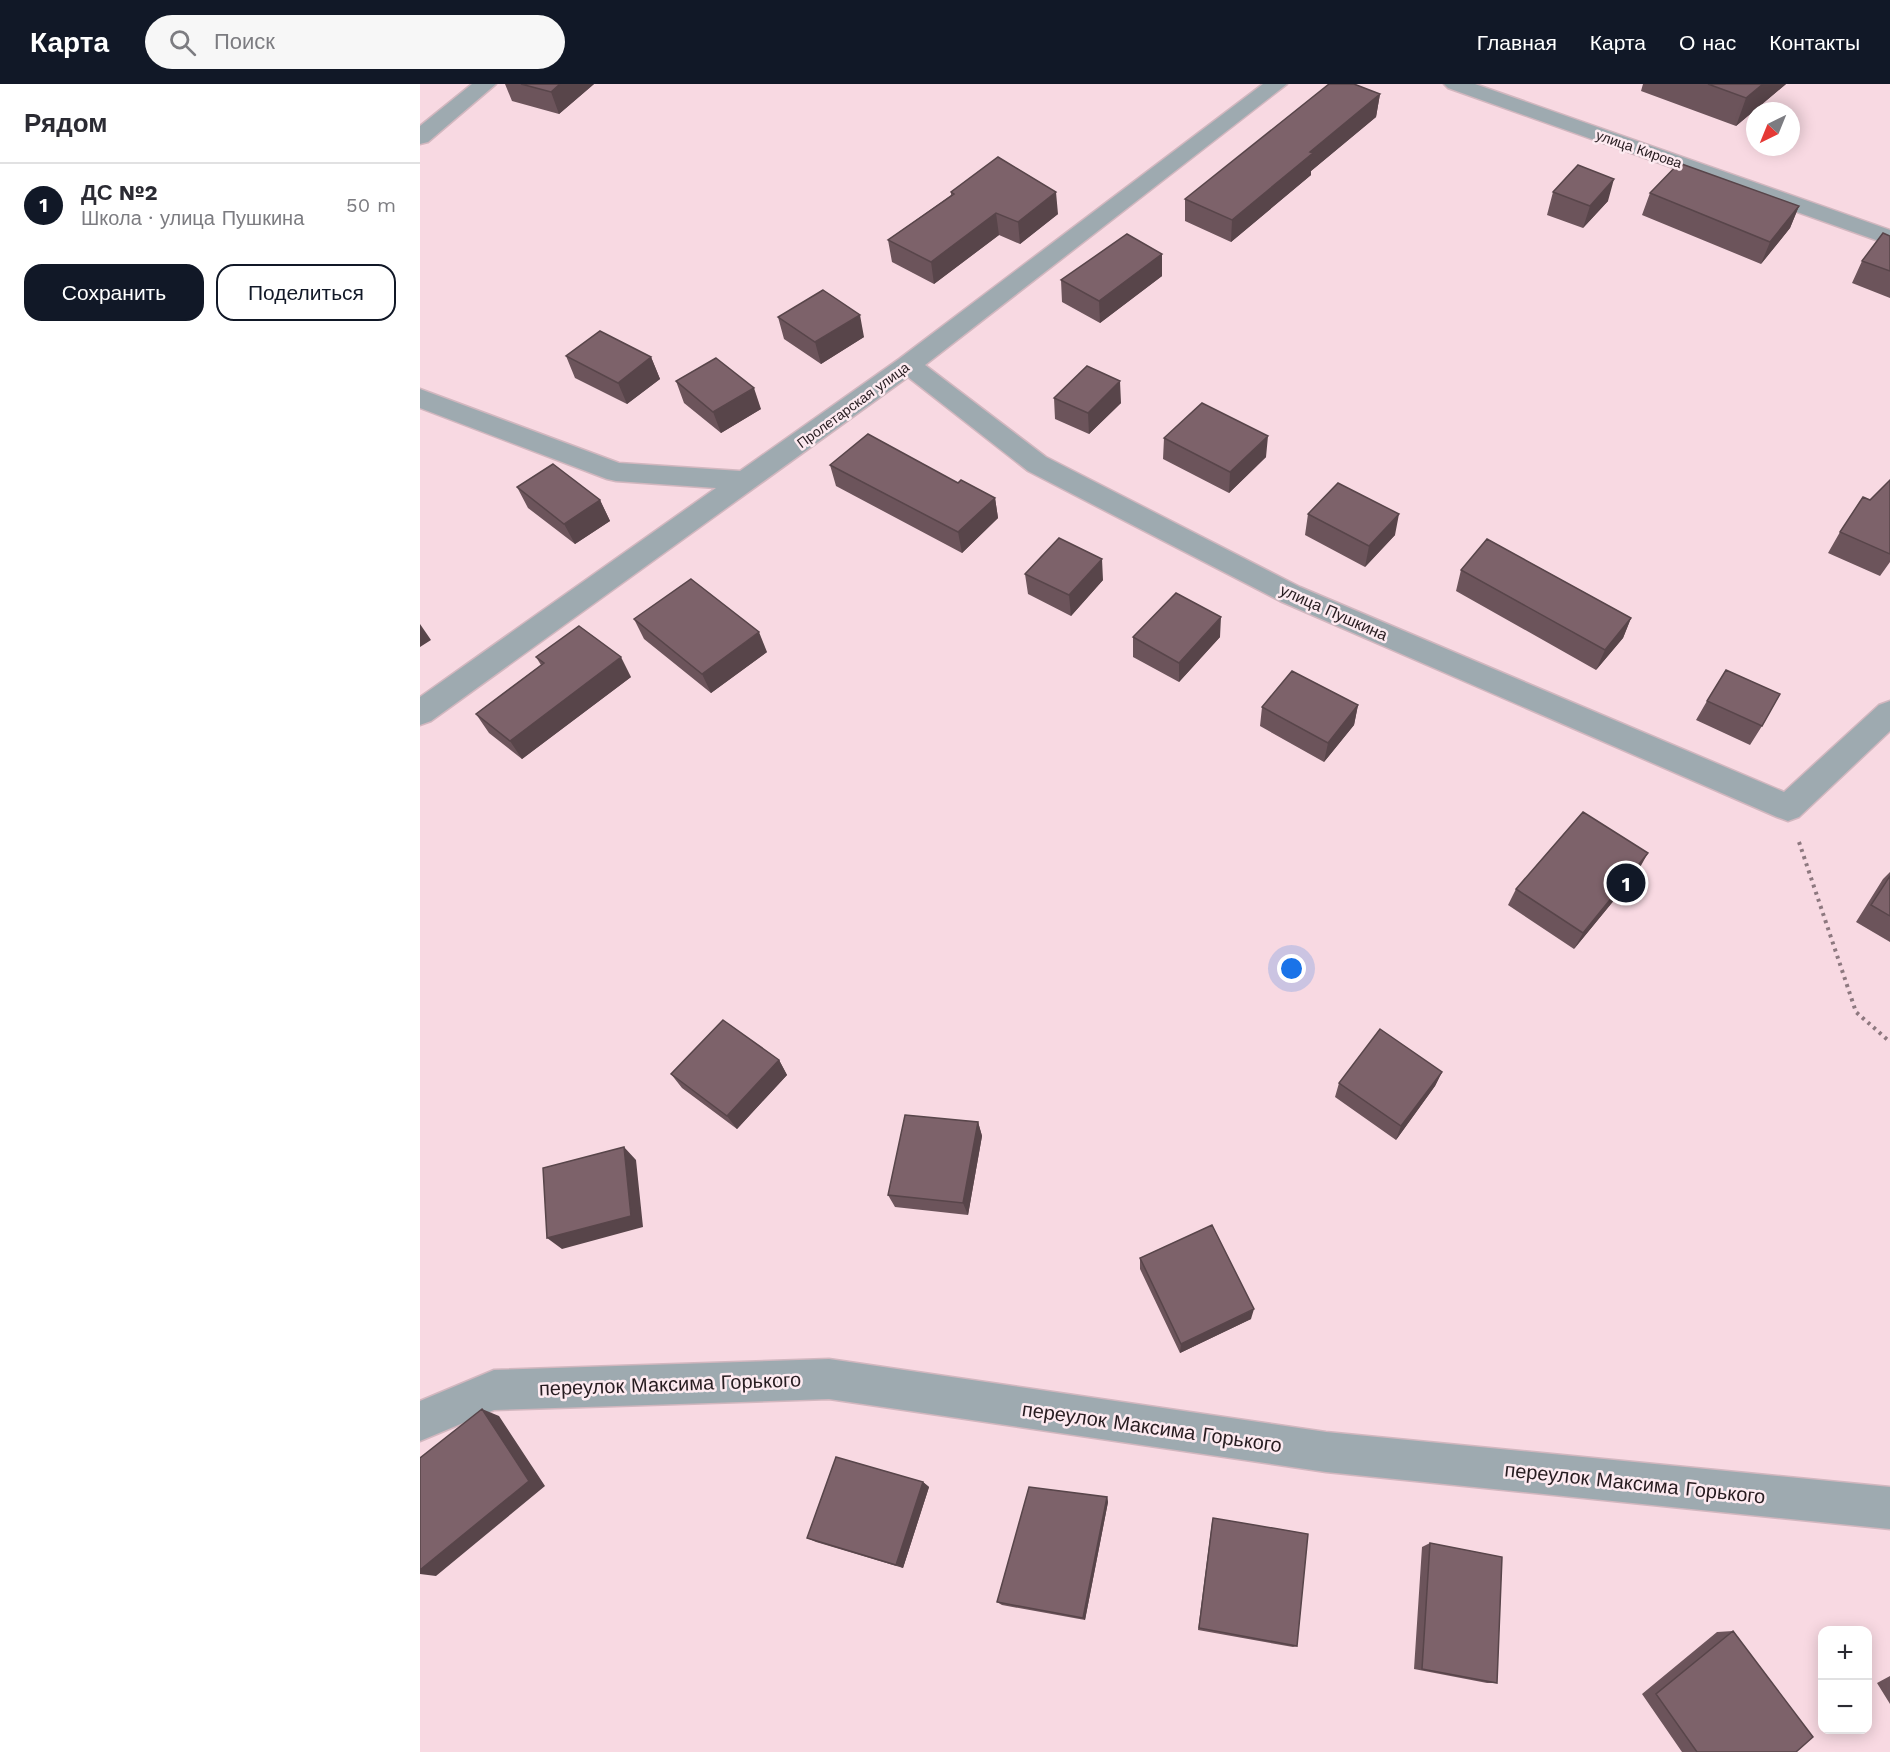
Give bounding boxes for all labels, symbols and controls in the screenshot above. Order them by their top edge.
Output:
search box [145,15,565,69]
text: Карта [30,26,109,59]
icon: search [166,26,199,59]
text: Поиск [214,29,275,54]
text: Главная [1477,30,1557,55]
text: Карта [1590,30,1646,55]
text: О нас [1679,30,1736,55]
text: Контакты [1769,30,1860,55]
north arrow [1746,102,1800,156]
text: Рядом [24,108,107,138]
street label: улица Кирова [1594,127,1684,171]
text: ДС №2 [81,180,158,205]
text: 1 [39,193,48,217]
text: 50 m [346,193,396,217]
text: Школа · улица Пушкина [81,206,304,230]
button: Сохранить [24,264,204,321]
button: Поделиться [216,264,396,321]
street label: Пролетарская улица [794,359,912,451]
street label: улица Пушкина [1277,580,1390,645]
pin: 1 [1606,860,1646,906]
your location [1277,954,1306,983]
street label: переулок Максима Горького [539,1367,801,1401]
street label: переулок Максима Горького [1020,1397,1284,1457]
street label: переулок Максима Горького [1503,1457,1767,1509]
map controls [1818,1626,1872,1734]
button: + [1818,1626,1872,1680]
button: − [1818,1680,1872,1734]

